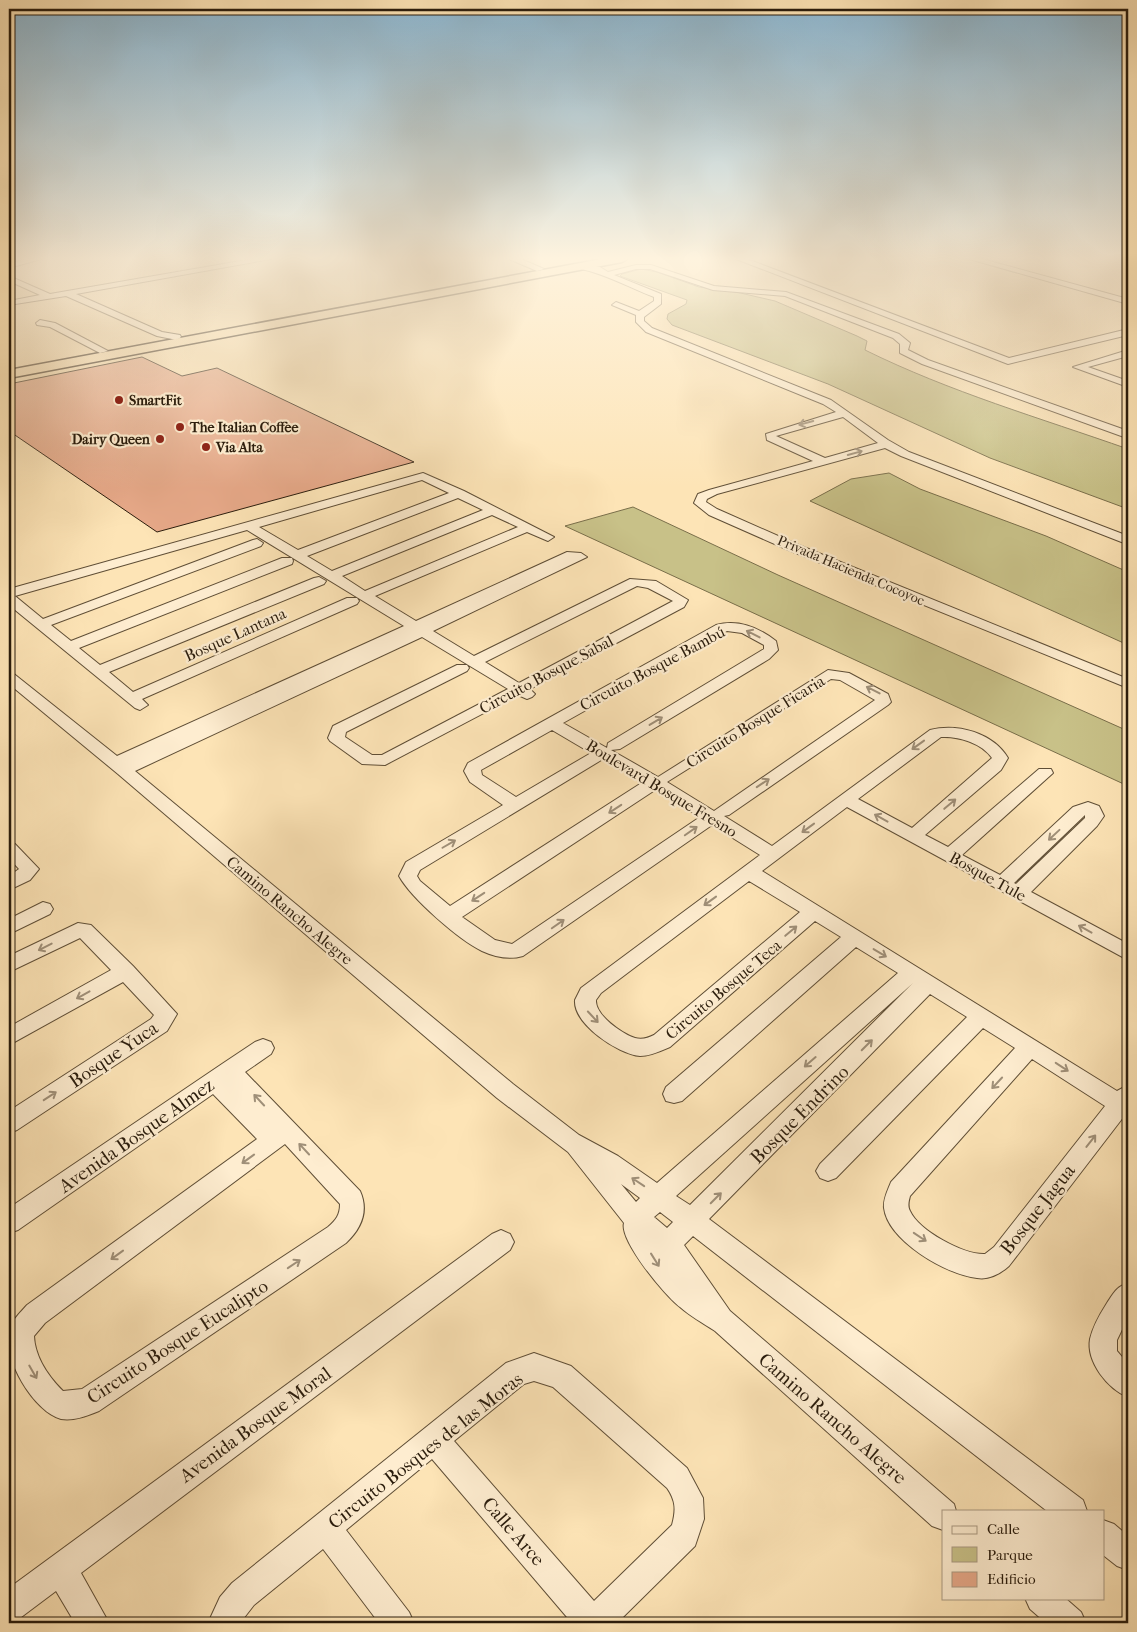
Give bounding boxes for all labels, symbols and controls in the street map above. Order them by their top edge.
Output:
place label: SmartFit [129,392,183,409]
marker: SmartFit [113,394,125,406]
place label: The Italian Coffee [189,419,299,436]
one-way arrow [799,419,815,428]
marker: The Italian Coffee [174,421,186,433]
place label: Dairy Queen [72,431,151,448]
marker: Dairy Queen [154,433,166,445]
place label: Via Alta [215,439,264,456]
marker: Via Alta [200,441,212,453]
one-way arrow [847,448,863,457]
street label: Privada Hacienda Cocoyoc [775,532,927,609]
street label: Bosque Lantana [181,603,289,665]
street label: Circuito Bosque Bambú [576,622,728,715]
one-way arrow [746,629,761,639]
street label: Circuito Bosque Sabal [476,631,617,718]
street label: Circuito Bosque Ficaria [682,671,829,772]
one-way arrow [866,685,881,694]
one-way arrow [648,715,662,725]
street label: Boulevard Bosque Fresno [583,736,741,841]
one-way arrow [912,740,925,751]
one-way arrow [756,778,770,789]
one-way arrow [943,799,956,810]
one-way arrow [608,804,622,814]
one-way arrow [874,813,889,822]
one-way arrow [802,823,815,834]
one-way arrow [684,826,698,836]
one-way arrow [1048,829,1061,841]
one-way arrow [441,838,455,848]
street label: Bosque Tule [946,848,1029,905]
street label: Camino Rancho Alegre [223,852,357,969]
one-way arrow [471,892,485,902]
one-way arrow [703,896,717,906]
one-way arrow [551,919,565,929]
one-way arrow [1079,924,1093,934]
one-way arrow [784,926,797,937]
street label: Circuito Bosque Teca [662,935,785,1043]
one-way arrow [38,943,53,952]
one-way arrow [872,948,886,958]
one-way arrow [77,991,91,1001]
one-way arrow [587,1011,599,1023]
street label: Bosque Yuca [65,1017,162,1093]
one-way arrow [861,1039,873,1051]
one-way arrow [804,1057,817,1068]
street label: Bosque Endrino [746,1061,854,1169]
one-way arrow [1055,1062,1069,1072]
street label: Avenida Bosque Almez [54,1074,218,1198]
one-way arrow [991,1076,1003,1089]
one-way arrow [42,1091,56,1101]
one-way arrow [253,1094,265,1106]
one-way arrow [1086,1135,1097,1148]
one-way arrow [298,1143,310,1155]
one-way arrow [241,1154,255,1164]
street label: Bosque Jagua [996,1160,1080,1259]
one-way arrow [631,1177,645,1187]
one-way arrow [709,1192,722,1204]
one-way arrow [913,1232,927,1242]
one-way arrow [110,1250,124,1260]
one-way arrow [650,1253,661,1267]
one-way arrow [287,1259,301,1269]
street label: Circuito Bosque Eucalipto [83,1275,273,1409]
street label: Camino Rancho Alegre [754,1349,911,1489]
street label: Avenida Bosque Moral [175,1362,336,1488]
one-way arrow [29,1364,39,1378]
street label: Circuito Bosques de las Moras [324,1368,527,1534]
street label: Calle Arce [478,1493,549,1570]
legend [942,1510,1104,1600]
text: Calle [987,1520,1020,1538]
text: Parque [987,1546,1033,1564]
text: Edificio [987,1570,1036,1588]

